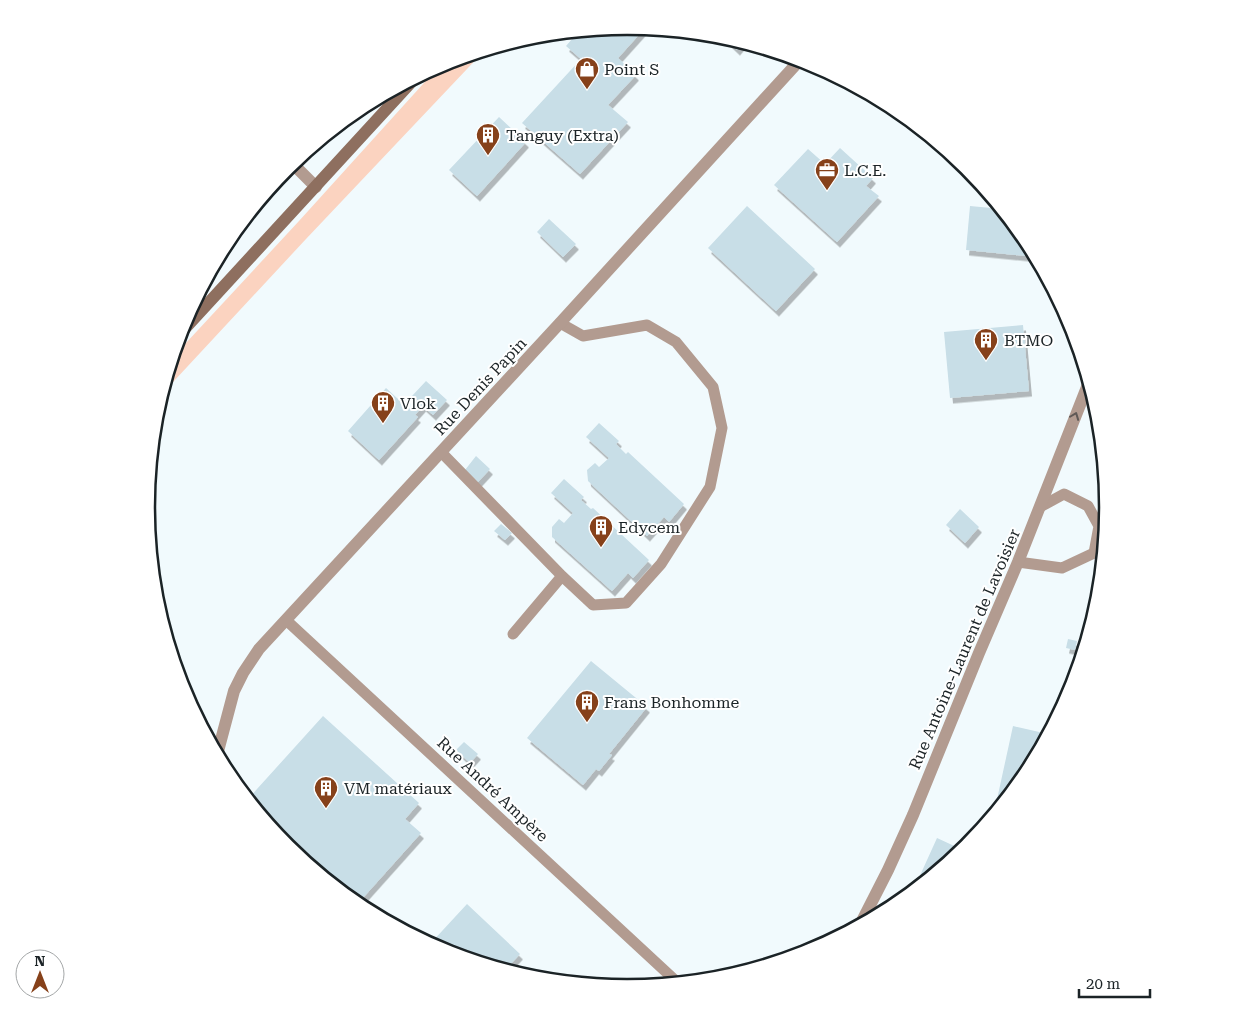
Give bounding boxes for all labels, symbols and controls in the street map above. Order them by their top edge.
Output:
shop icon: Point S [574,56,600,90]
place label: Point S [604,60,659,79]
building icon: Tanguy (Extra) [475,122,501,156]
place label: Tanguy (Extra) [506,126,619,145]
office icon: L.C.E. [814,157,840,191]
place label: L.C.E. [844,161,886,180]
building icon: BTMO [973,327,999,361]
place label: BTMO [1004,331,1053,350]
street label: Rue Denis Papin [430,334,530,439]
building icon: Vlok [370,390,396,424]
place label: Vlok [400,394,436,413]
one-way arrow [1069,413,1079,421]
building icon: Edycem [588,514,614,548]
place label: Edycem [618,518,680,537]
street label: Rue Antoine-Laurent de Lavoisier [905,526,1024,772]
building icon: Frans Bonhomme [574,689,600,723]
place label: Frans Bonhomme [604,693,740,712]
street label: Rue André Ampère [433,733,552,846]
building icon: VM matériaux [313,775,339,809]
place label: VM matériaux [344,779,453,798]
north arrow [15,949,65,999]
text: N [35,953,46,969]
scale bar [1079,966,1150,998]
text: 20 m [1086,975,1121,993]

